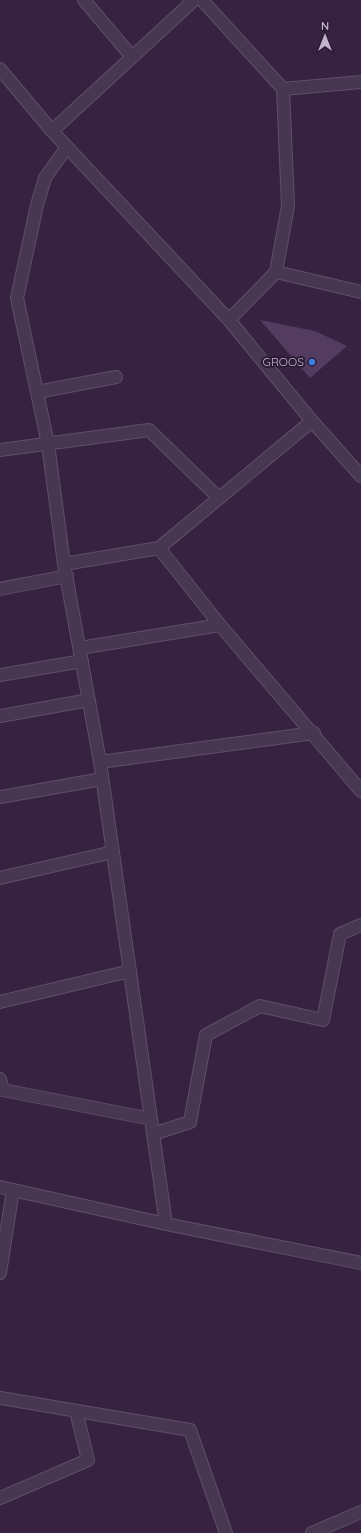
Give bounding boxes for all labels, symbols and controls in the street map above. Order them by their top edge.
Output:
north arrow [305,16,345,56]
text: N [321,19,329,33]
place label: GROOS [263,354,304,369]
marker: GROOS [307,357,317,367]

